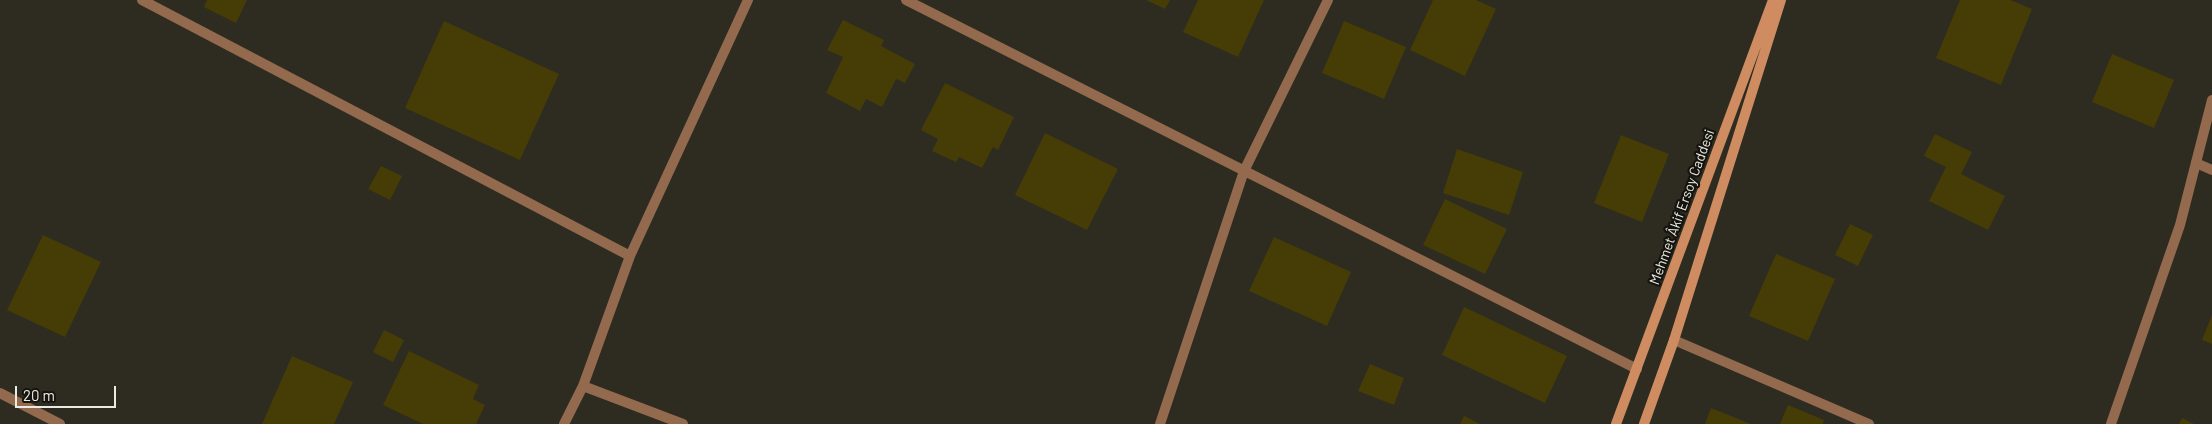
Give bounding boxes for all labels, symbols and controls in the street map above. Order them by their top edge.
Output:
street label: Mehmet Âkif Ersoy Caddesi [1646,127,1718,287]
scale bar [18,376,119,408]
text: 20 m [23,386,55,404]

